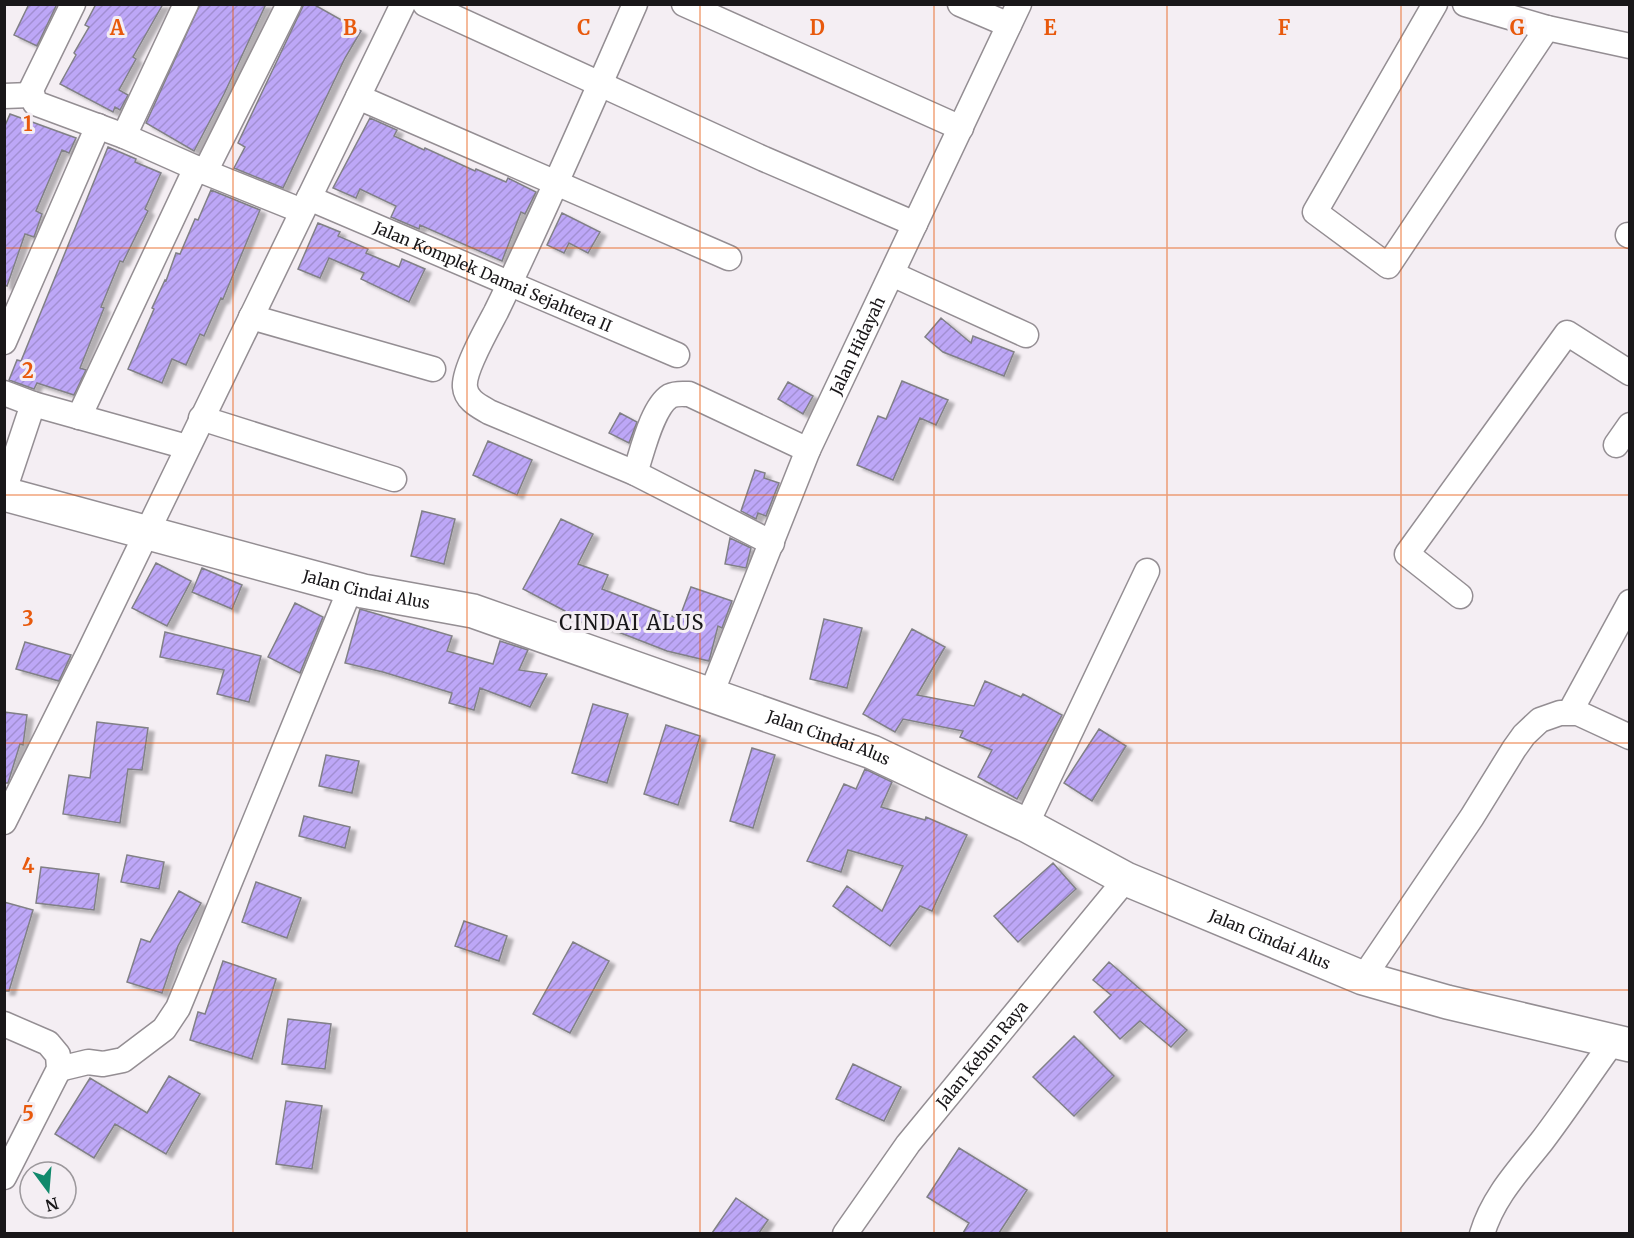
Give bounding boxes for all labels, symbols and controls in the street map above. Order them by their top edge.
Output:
text: A [109,15,125,40]
text: B [343,15,357,40]
text: C [577,15,591,40]
text: D [809,15,825,40]
text: E [1043,15,1057,40]
text: F [1278,15,1291,40]
text: G [1510,15,1525,40]
text: 1 [23,111,33,136]
street label: Jalan Komplek Damai Sejahtera II [370,217,615,336]
street label: Jalan Hidayah [825,293,889,399]
text: 2 [22,358,34,383]
street label: Jalan Cindai Alus [300,565,432,613]
text: 3 [22,606,34,631]
district label: CINDAI ALUS [559,610,705,635]
street label: Jalan Cindai Alus [763,705,894,769]
text: 4 [22,853,35,878]
street label: Jalan Cindai Alus [1205,905,1334,973]
street label: Jalan Kebun Raya [931,996,1032,1113]
text: 5 [22,1101,34,1126]
north arrow [18,1160,78,1220]
text: N [43,1193,61,1216]

